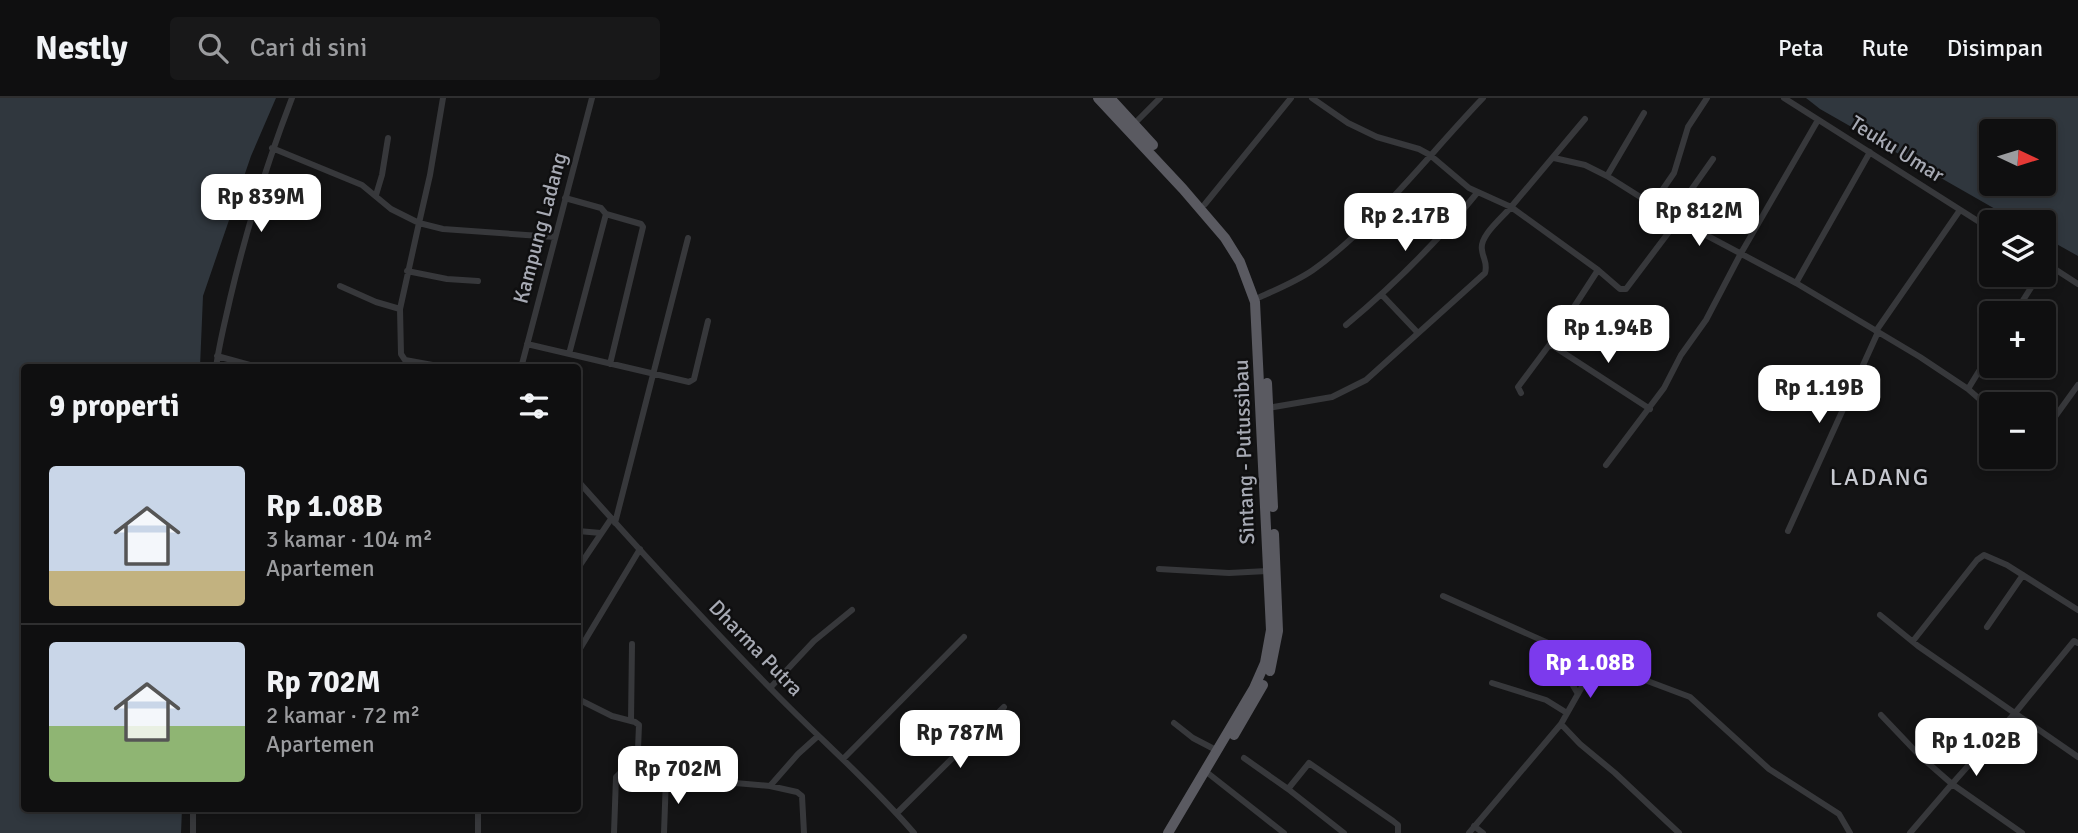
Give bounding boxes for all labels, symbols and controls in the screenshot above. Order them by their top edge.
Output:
search box [170,17,660,80]
text: Nestly [35,28,128,69]
icon: search [194,29,232,67]
text: Cari di sini [250,32,367,64]
text: Peta [1778,33,1824,63]
text: Rute [1862,33,1909,63]
text: Disimpan [1947,33,2043,63]
street label: Teuku Umar [1845,110,1949,188]
north arrow [1979,119,2056,196]
map controls [1979,119,2056,469]
street label: Kampung Ladang [507,150,573,306]
pin: Rp 839M [196,174,326,234]
text: Rp 839M [217,182,305,211]
pin: Rp 812M [1634,188,1764,248]
pin: Rp 2.17B [1333,194,1477,253]
text: Rp 812M [1655,196,1743,225]
text: Rp 2.17B [1360,201,1450,230]
button: layers [1979,210,2056,287]
button: + [1979,301,2056,378]
pin: Rp 1.94B [1536,306,1680,365]
text: Rp 1.94B [1563,313,1653,342]
street label: Sintang - Putussibau [1228,359,1260,545]
pin: Rp 1.19B [1747,366,1891,425]
text: Rp 1.19B [1774,373,1864,402]
icon: filters [515,387,553,425]
text: 9 properti [49,388,179,425]
button: − [1979,392,2056,469]
district label: LADANG [1830,462,1930,492]
text: Rp 1.08B [266,488,383,525]
icon: home [105,494,189,578]
text: 3 kamar · 104 m² [266,525,433,554]
text: Apartemen [266,554,375,583]
street label: Dharma Putra [704,594,808,702]
pin: Rp 1.08B [1518,640,1662,700]
text: Rp 1.08B [1545,648,1635,677]
text: Rp 702M [266,664,381,701]
icon: home [105,670,189,754]
text: 2 kamar · 72 m² [266,701,420,730]
pin: Rp 787M [895,710,1025,770]
text: Rp 787M [916,718,1004,747]
pin: Rp 1.02B [1904,718,2048,778]
text: Rp 1.02B [1931,726,2021,755]
text: Apartemen [266,730,375,759]
pin: Rp 702M [613,746,743,806]
text: Rp 702M [634,754,722,783]

